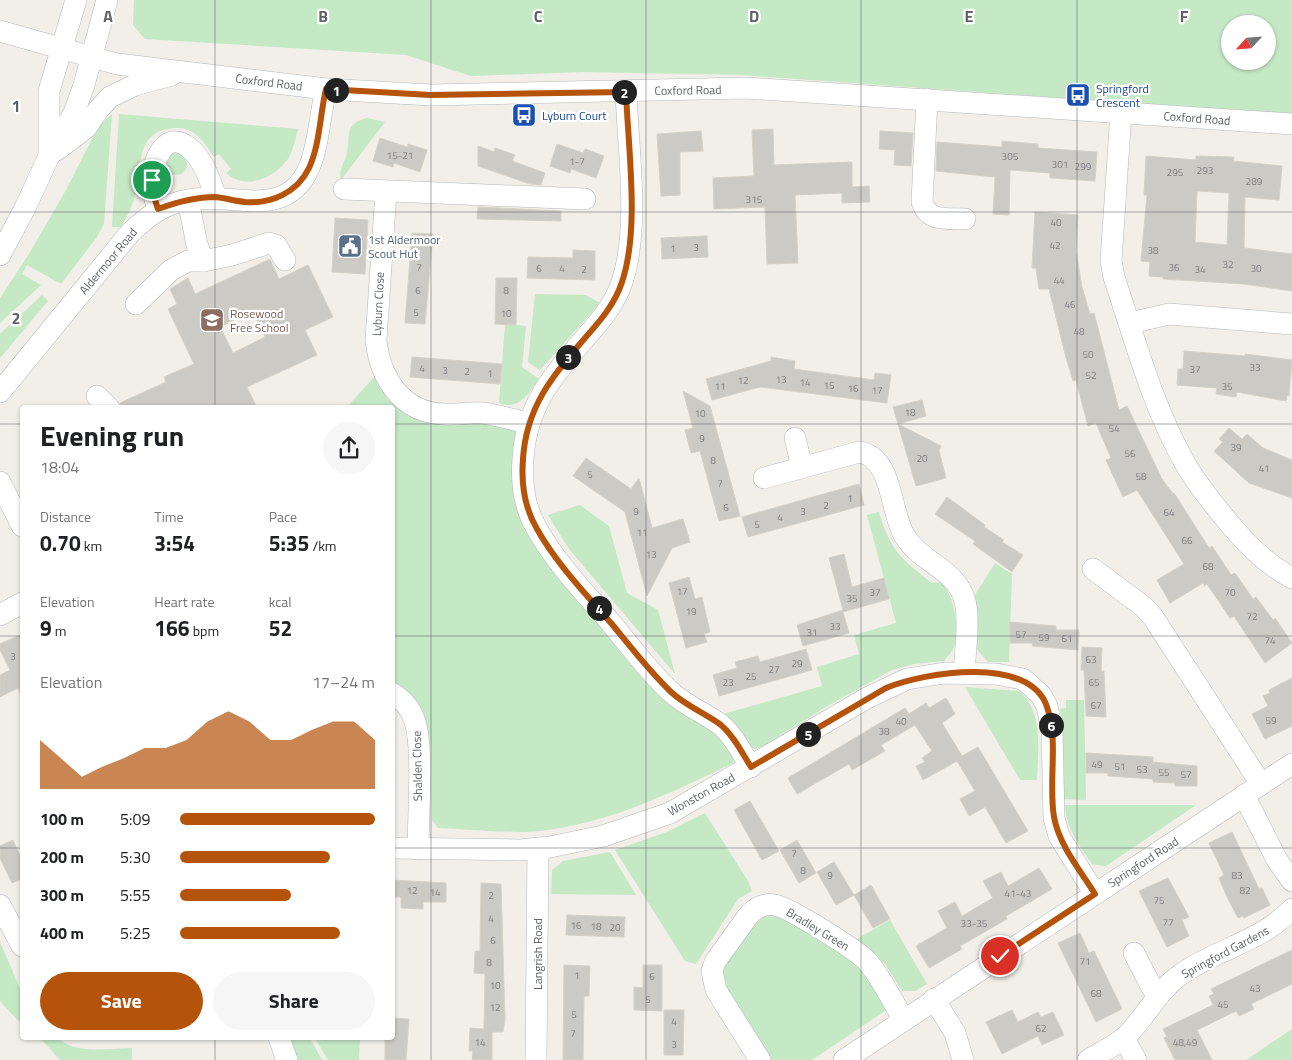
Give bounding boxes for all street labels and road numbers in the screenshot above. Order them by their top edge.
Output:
street label: Coxford Road [234,68,304,96]
street label: Coxford Road [654,80,722,100]
street label: Coxford Road [1163,106,1231,130]
street label: Aldermoor Road [74,223,142,299]
street label: Lyburn Close [367,271,389,337]
street label: Shalden Close [407,731,427,801]
street label: Wonston Road [664,768,738,820]
street label: Springford Road [1104,832,1182,892]
street label: Bradley Green [783,903,853,955]
street label: Langrish Road [528,918,547,990]
street label: Springford Gardens [1178,921,1273,983]

